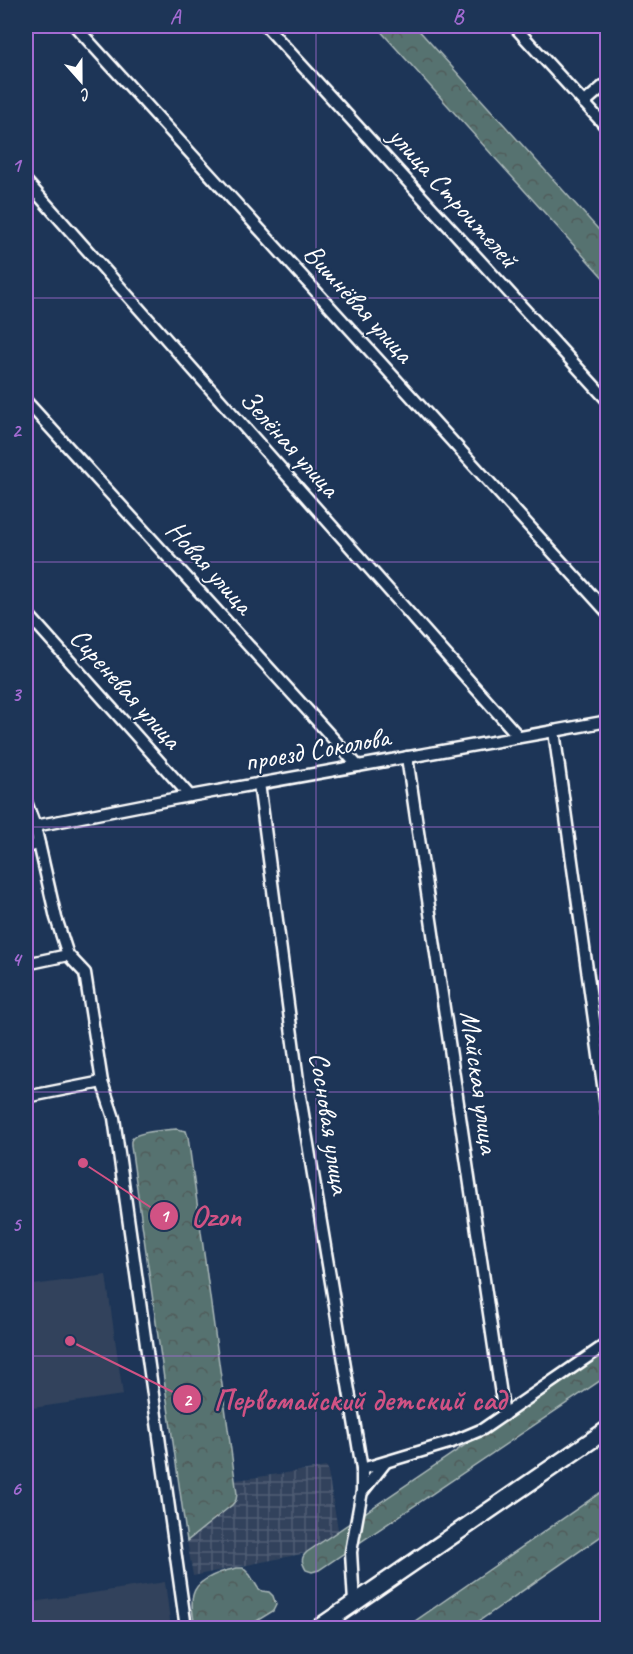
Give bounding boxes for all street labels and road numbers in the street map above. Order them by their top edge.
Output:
street label: улица Строителей [380,118,528,276]
street label: Вишнёвая улица [296,236,423,371]
street label: Зелёная улица [232,382,349,505]
street label: Новая улица [159,513,263,623]
street label: Сиреневая улица [62,620,191,757]
street label: проезд Соколова [242,719,395,779]
street label: Майская улица [453,1008,508,1157]
street label: Сосновая улица [302,1050,359,1198]

